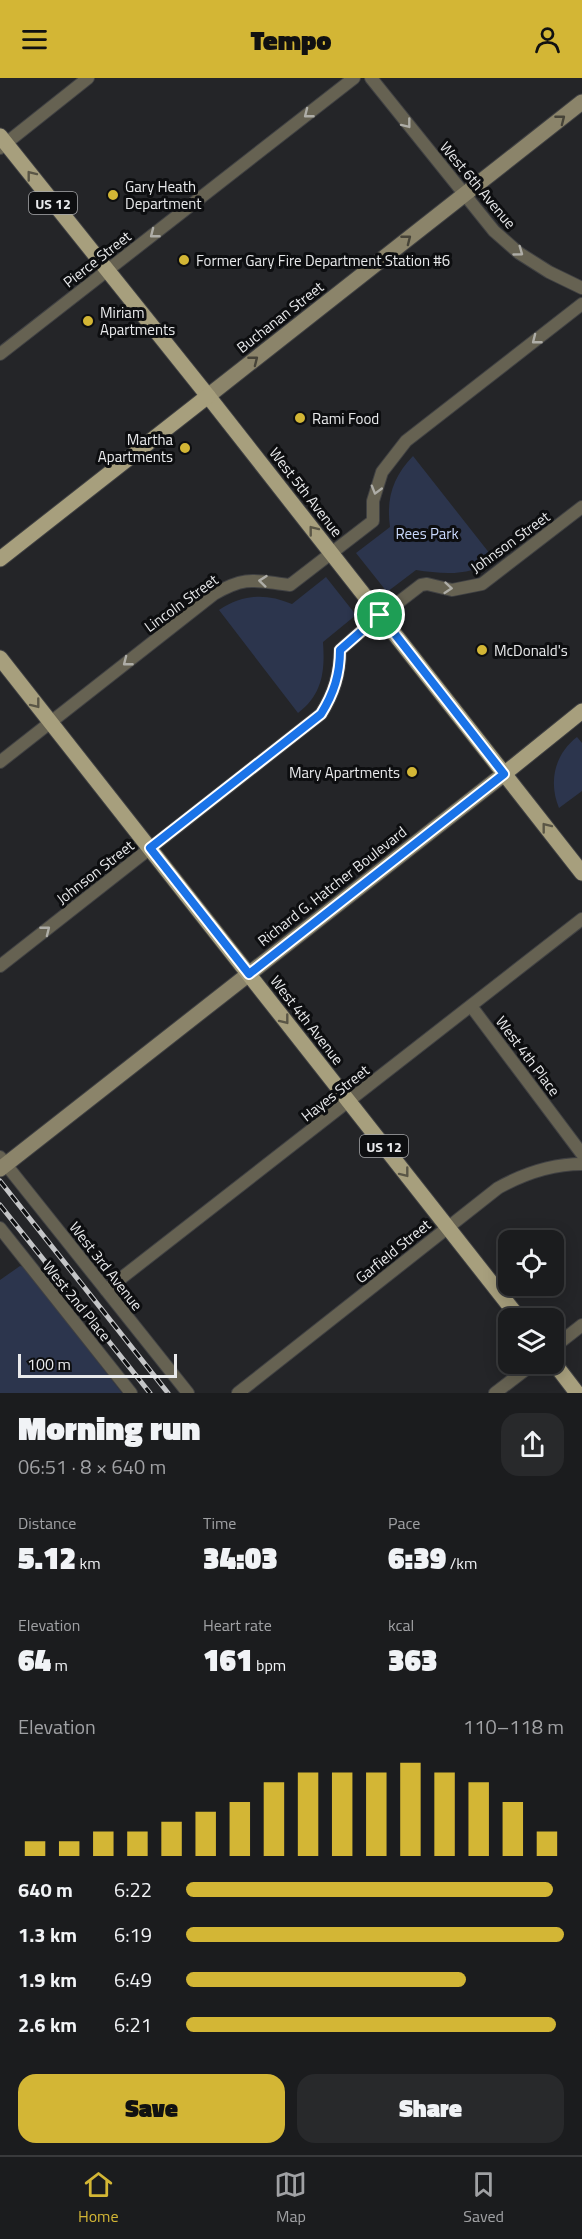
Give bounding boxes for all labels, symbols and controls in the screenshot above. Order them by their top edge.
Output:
text: Tempo [250,19,332,60]
icon: menu [18,23,51,56]
icon: person [531,23,564,56]
one-way arrow [304,106,315,117]
one-way arrow [554,115,565,126]
one-way arrow [400,117,411,128]
street label: West 6th Avenue [434,136,522,234]
one-way arrow [28,171,39,182]
place label: Gary Heath Department [125,175,202,215]
marker: Gary Heath Department [106,188,120,202]
road number: US 12 [29,192,77,214]
street label: Pierce Street [58,225,136,293]
one-way arrow [150,226,161,237]
one-way arrow [401,236,412,247]
one-way arrow [512,245,523,256]
place label: Former Gary Fire Department Station #6 [196,249,450,272]
marker: Former Gary Fire Department Station #6 [177,253,191,267]
street label: Buchanan Street [232,275,329,358]
place label: Miriam Apartments [100,301,175,341]
marker: Miriam Apartments [81,314,95,328]
one-way arrow [532,332,543,343]
one-way arrow [247,356,258,367]
place label: Rami Food [312,407,379,430]
marker: Rami Food [293,411,307,425]
place label: Martha Apartments [98,428,173,468]
marker: Martha Apartments [178,441,192,455]
street label: West 5th Avenue [264,442,348,542]
one-way arrow [371,485,384,495]
street label: Johnson Street [466,505,555,579]
park label: Rees Park [395,522,459,545]
one-way arrow [309,525,320,536]
street label: Lincoln Street [139,568,223,638]
one-way arrow [259,575,268,588]
one-way arrow [444,582,453,595]
pin [354,589,405,640]
icon: arrive [363,598,396,631]
place label: McDonald's [494,639,568,662]
marker: McDonald's [475,643,489,657]
one-way arrow [123,654,134,665]
one-way arrow [29,697,40,708]
place label: Mary Apartments [289,761,400,784]
marker: Mary Apartments [405,765,419,779]
street label: Richard G. Hatcher Boulevard [253,820,411,952]
one-way arrow [542,823,553,834]
street label: Johnson Street [51,834,139,910]
one-way arrow [39,927,50,938]
street label: West 4th Avenue [265,970,349,1070]
street label: West 4th Place [490,1011,566,1101]
one-way arrow [277,1013,288,1024]
street label: Hayes Street [296,1058,375,1127]
road number: US 12 [360,1135,408,1157]
one-way arrow [398,1167,409,1178]
street label: Garfield Street [350,1213,436,1289]
street label: West 3rd Avenue [64,1217,148,1315]
map controls [498,1230,564,1374]
button: locate [498,1230,564,1296]
street label: West 2nd Place [37,1256,117,1346]
button: layers [498,1308,564,1374]
scale bar [18,1351,177,1378]
text: 100 m [27,1352,71,1376]
text: Morning run [18,1403,200,1453]
button: share [501,1413,564,1476]
text: 06:51 · 8 × 640 m [18,1451,166,1482]
text: Distance [18,1511,76,1535]
text: Time [203,1511,236,1535]
text: Pace [388,1511,420,1535]
text: 5.12 [18,1535,76,1581]
text: 34:03 [203,1535,278,1581]
text: 6:39 [388,1535,446,1581]
text: km [76,1551,101,1575]
text: /km [446,1551,477,1575]
text: Elevation [18,1613,80,1637]
text: Heart rate [203,1613,272,1637]
text: kcal [388,1613,414,1637]
text: 64 [18,1637,51,1683]
text: 161 [203,1637,253,1683]
text: 363 [388,1637,438,1683]
text: m [51,1653,68,1677]
text: bpm [253,1653,286,1677]
text: Elevation [18,1711,96,1742]
text: 110–118 m [463,1711,564,1742]
text: 640 m [18,1874,73,1905]
text: 6:22 [114,1874,152,1905]
text: 1.3 km [18,1919,77,1950]
text: 6:19 [114,1919,152,1950]
text: 1.9 km [18,1964,77,1995]
text: 6:49 [114,1964,152,1995]
text: 2.6 km [18,2009,77,2040]
text: 6:21 [114,2009,152,2040]
button: Save [18,2074,285,2143]
button: Share [297,2074,564,2143]
tab: Home [78,2168,119,2228]
tab: Map [274,2168,307,2228]
tab: Saved [463,2168,504,2228]

